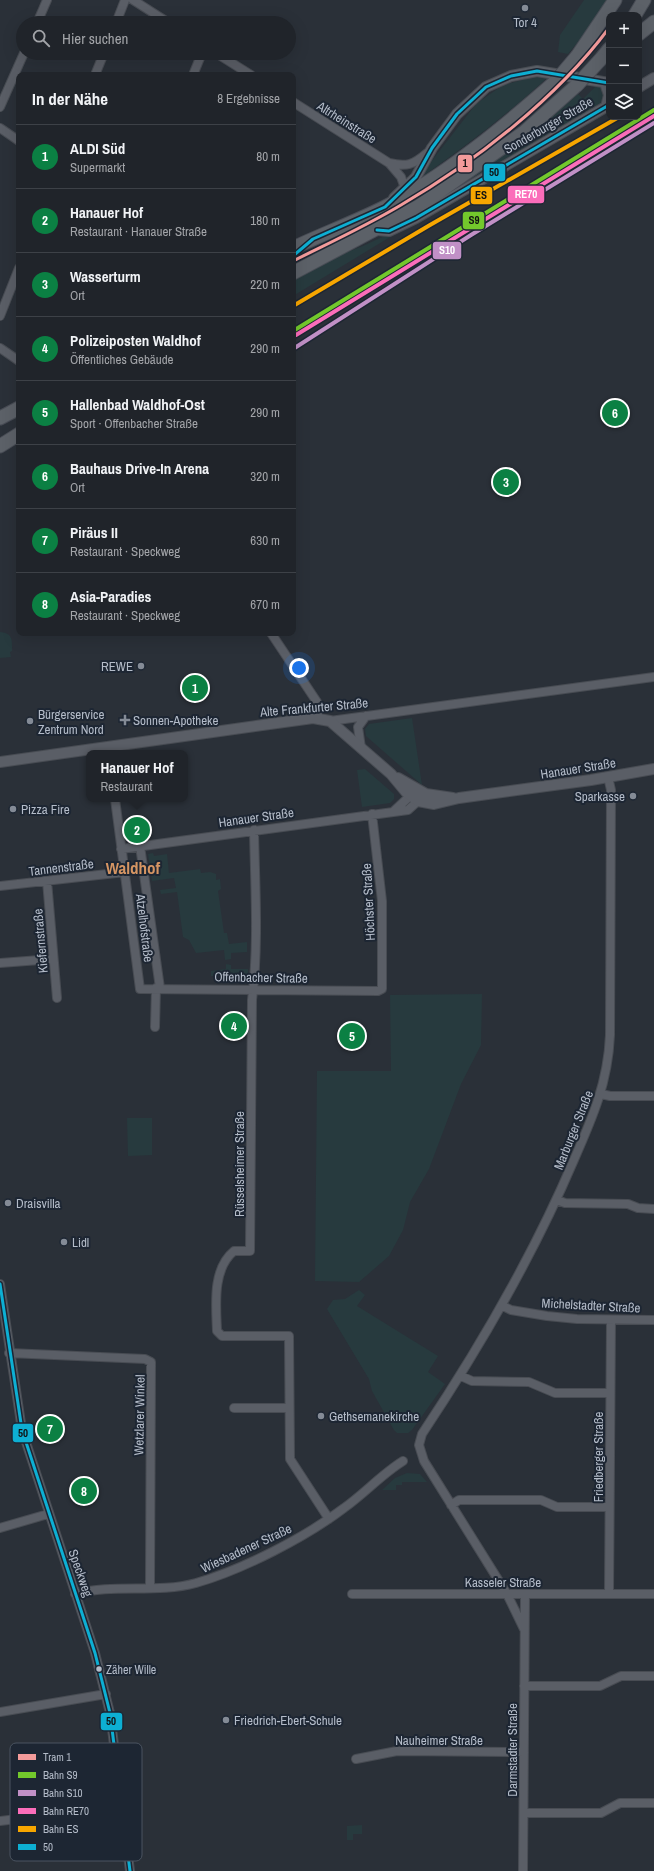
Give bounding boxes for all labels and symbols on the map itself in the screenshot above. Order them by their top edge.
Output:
marker: Tor 4 [520,3,530,13]
place label: Tor 4 [513,14,537,31]
street label: Sonderburger Straße [501,93,596,158]
street label: Altrheinstraße [313,97,380,147]
line badge: 1 [457,154,473,173]
text: 1 [462,156,468,170]
line badge: 50 [483,163,506,182]
text: 50 [489,165,499,179]
line badge: RE70 [507,185,545,204]
line badge: ES [470,186,493,205]
text: RE70 [515,187,537,201]
text: ES [475,188,487,202]
line badge: S9 [462,211,485,230]
text: S9 [468,213,480,227]
line badge: S10 [432,241,462,260]
text: S10 [439,243,455,257]
pin: 6 [602,398,628,428]
pin: 3 [493,467,519,497]
place label: REWE [101,658,133,675]
your location [289,658,309,678]
marker: REWE [136,661,146,671]
pin: 1 [182,673,208,703]
street label: Alte Frankfurter Straße [258,694,369,721]
place label: Bürgerservice Zentrum Nord [38,706,104,738]
place label: Sonnen-Apotheke [133,712,218,729]
marker: Sonnen-Apotheke [120,715,130,725]
marker: Bürgerservice Zentrum Nord [25,716,35,726]
street label: Hanauer Straße [539,754,617,783]
place label: Sparkasse [575,788,625,805]
marker: Sparkasse [628,791,638,801]
place label: Pizza Fire [21,801,70,818]
marker: Pizza Fire [8,804,18,814]
street label: Hanauer Straße [217,804,295,831]
pin: 2 [124,815,150,845]
street label: Tannenstraße [28,855,95,880]
district label: Waldhof [106,856,161,879]
street label: Höchster Straße [358,863,379,941]
street label: Atzelhofstraße [132,892,157,963]
street label: Kiefernstraße [29,908,52,974]
street label: Offenbacher Straße [214,968,308,987]
pin: 4 [221,1011,247,1041]
pin: 5 [339,1021,365,1051]
street label: Marburger Straße [550,1088,597,1172]
street label: Rüsselsheimer Straße [231,1111,248,1217]
place label: Draisvilla [16,1195,60,1212]
marker: Draisvilla [3,1198,13,1208]
place label: Lidl [72,1234,89,1251]
marker: Lidl [59,1237,69,1247]
street label: Michelstadter Straße [541,1294,641,1317]
street label: Wetzlarer Winkel [130,1374,149,1456]
place label: Gethsemanekirche [329,1408,419,1425]
marker: Gethsemanekirche [316,1411,326,1421]
street label: Friedberger Straße [590,1412,607,1502]
pin: 7 [37,1414,63,1444]
line badge: 50 [12,1423,34,1443]
text: 50 [18,1426,28,1440]
pin: 8 [71,1476,97,1506]
street label: Wiesbadener Straße [198,1520,294,1577]
street label: Speckweg [64,1547,97,1599]
street label: Kasseler Straße [465,1574,541,1591]
place label: Zäher Wille [106,1662,156,1678]
marker: Zäher Wille [94,1664,104,1674]
street label: Darmstadter Straße [504,1703,521,1797]
line badge: 50 [100,1712,123,1731]
place label: Friedrich-Ebert-Schule [234,1712,342,1729]
text: 50 [106,1714,116,1728]
marker: Friedrich-Ebert-Schule [221,1715,231,1725]
street label: Nauheimer Straße [395,1732,483,1749]
legend [10,1743,142,1861]
text: Tram 1 [43,1750,71,1764]
text: Bahn S9 [43,1768,78,1782]
text: Bahn S10 [43,1786,83,1800]
text: Bahn RE70 [43,1804,89,1818]
text: Bahn ES [43,1822,79,1836]
text: 50 [43,1840,53,1854]

